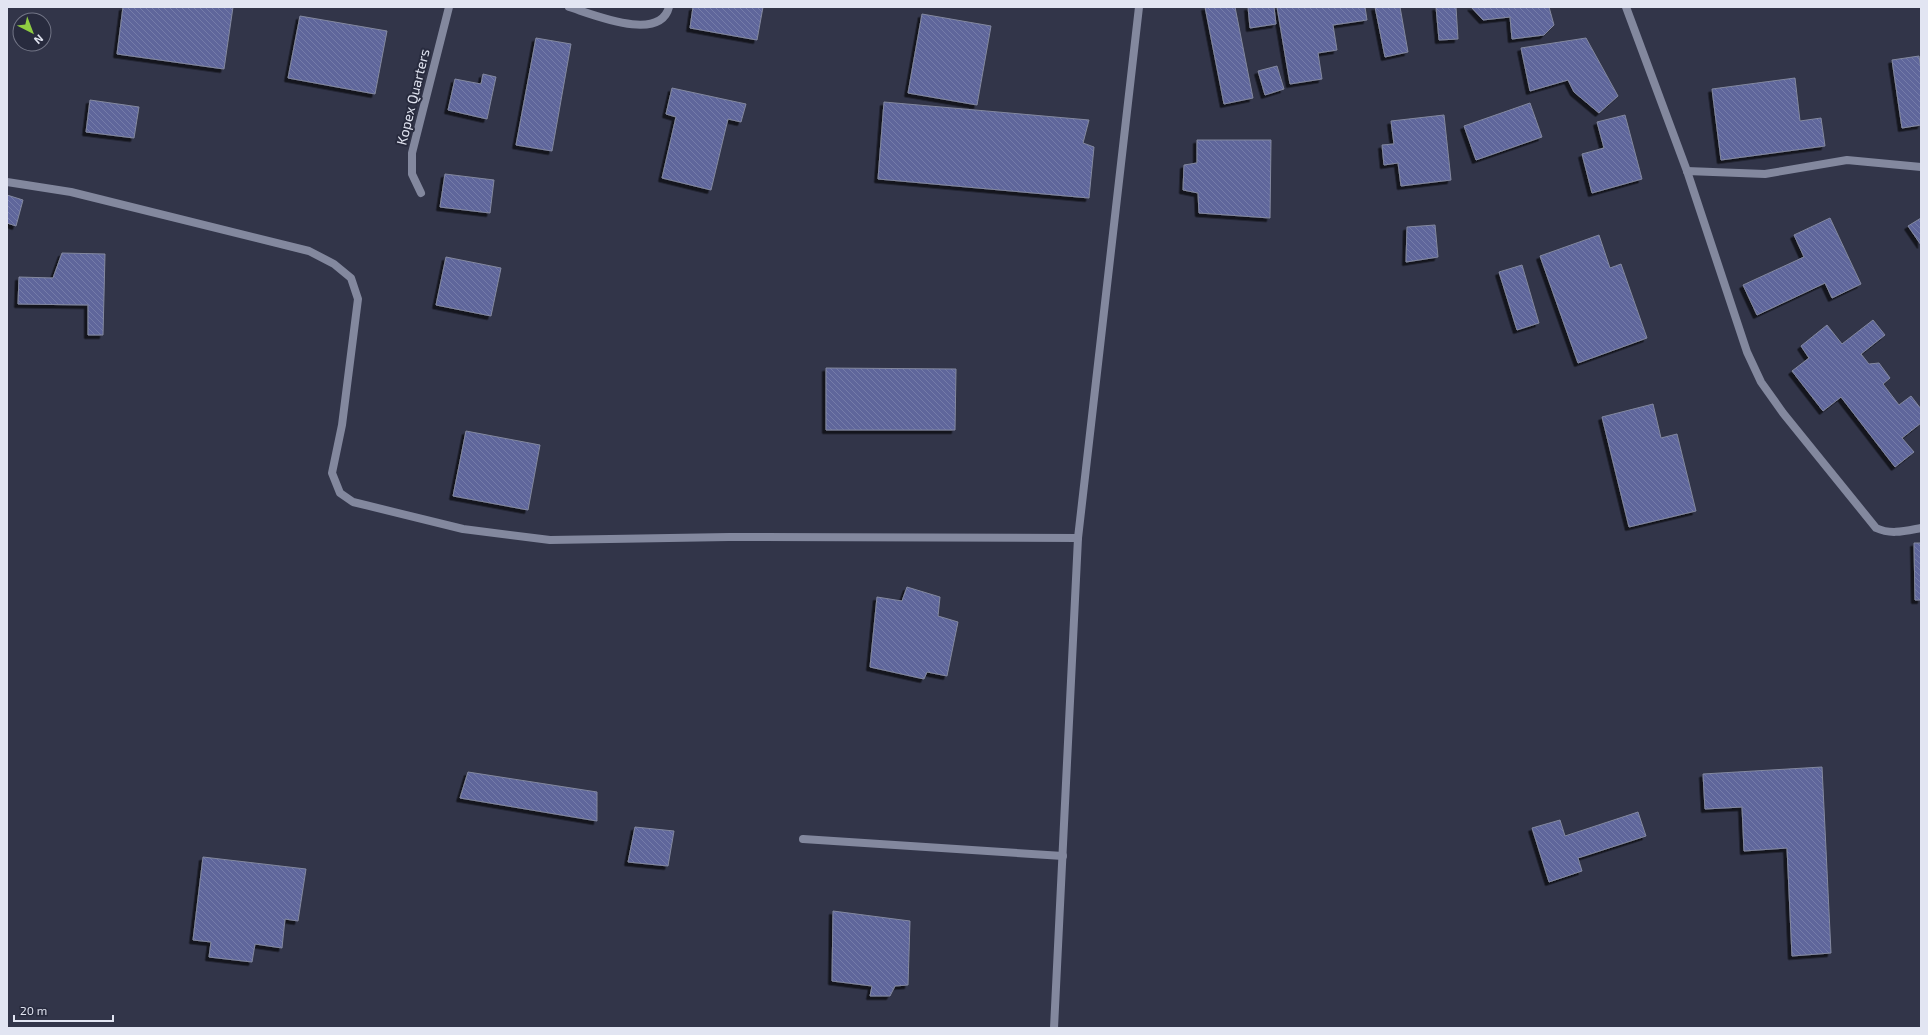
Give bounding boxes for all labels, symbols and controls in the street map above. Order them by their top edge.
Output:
north arrow [12,12,52,52]
text: N [32,32,46,47]
street label: Kopex Quarters [392,47,433,147]
scale bar [14,997,113,1023]
text: 20 m [20,1003,47,1017]

